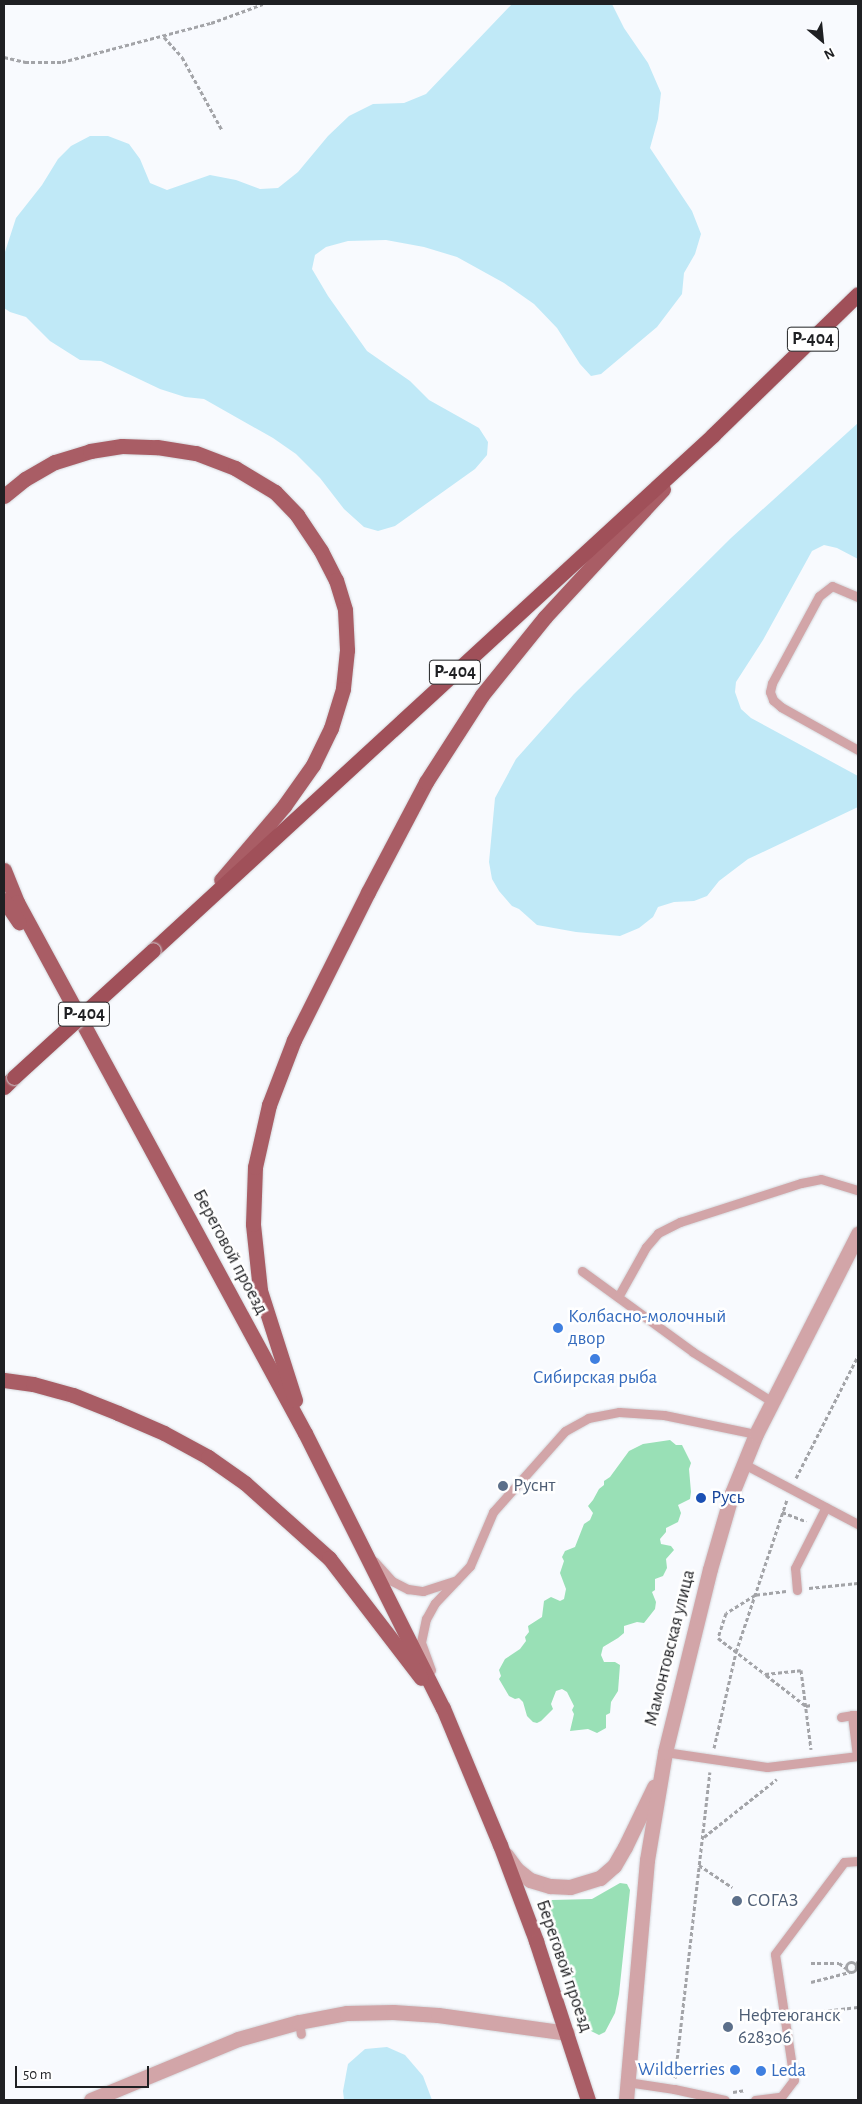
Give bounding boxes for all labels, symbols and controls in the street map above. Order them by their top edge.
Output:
north arrow [797,15,847,65]
text: N [821,45,837,62]
road number: Р-404 [787,324,839,354]
road number: Р-404 [429,656,481,688]
road number: Р-404 [58,999,110,1030]
street label: Береговой проезд [187,1185,273,1319]
place label: Колбасно-молочный двор [568,1306,726,1350]
marker: Колбасно-молочный двор [552,1322,564,1334]
marker: Сибирская рыба [589,1353,601,1365]
place label: Сибирская рыба [533,1367,657,1389]
place label: Руснт [513,1475,555,1497]
marker: Руснт [497,1480,509,1492]
place label: Русь [711,1487,745,1509]
marker: Русь [695,1492,707,1504]
street label: Мамонтовская улица [640,1567,700,1729]
place label: СОГАЗ [747,1890,798,1912]
marker: СОГАЗ [731,1895,743,1907]
street label: Береговой проезд [531,1897,597,2035]
place label: Нефтеюганск 628306 [738,2005,841,2049]
marker: Нефтеюганск 628306 [722,2021,734,2033]
scale bar [18,2056,151,2088]
place label: Wildberries [638,2059,725,2081]
place label: Leda [771,2060,806,2082]
marker: Wildberries [729,2064,741,2076]
marker: Leda [755,2065,767,2077]
text: 50 m [23,2067,52,2082]

